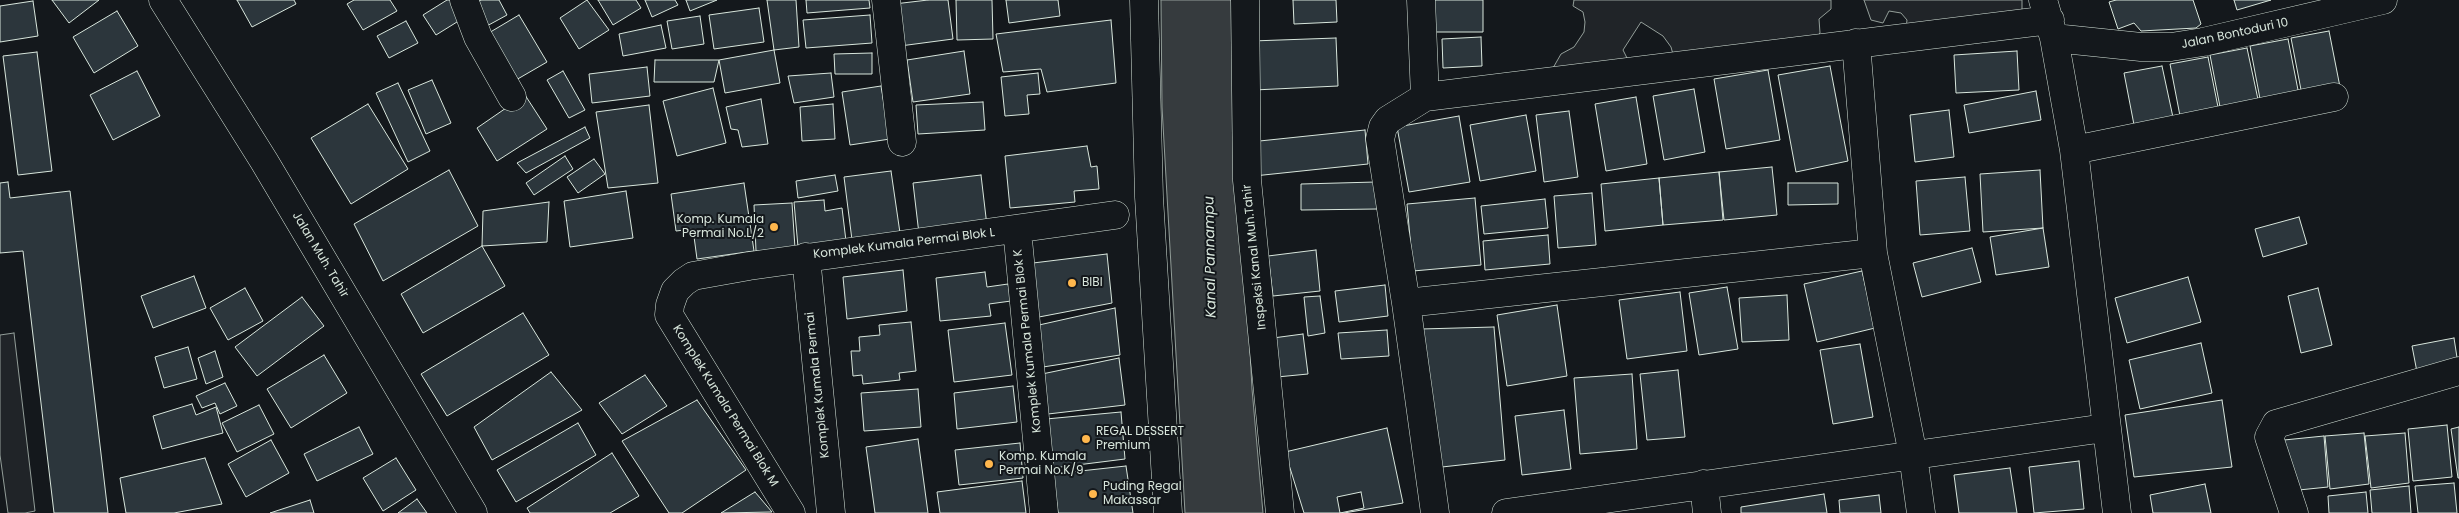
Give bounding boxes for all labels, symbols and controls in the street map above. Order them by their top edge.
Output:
street label: Jalan Bontoduri 10 [2180,16,2290,52]
street label: Inspeksi Kanal Muh.Tahir [1240,184,1270,330]
water label: Kanal Pannampu [1202,196,1220,318]
street label: Jalan Muh. Tahir [289,209,351,301]
place label: Komp. Kumala Permai No.L/2 [677,213,764,241]
marker: Komp. Kumala Permai No.L/2 [768,221,780,233]
street label: Komplek Kumala Permai Blok L [812,226,996,262]
street label: Komplek Kumala Permai Blok K [1011,248,1045,434]
place label: BIBI [1082,276,1103,290]
marker: BIBI [1066,277,1078,289]
street label: Komplek Kumala Permai [803,311,833,459]
street label: Komplek Kumala Permai Blok M [669,323,781,489]
place label: REGAL DESSERT Premium [1096,425,1184,453]
marker: REGAL DESSERT Premium [1080,433,1092,445]
place label: Komp. Kumala Permai No.K/9 [999,450,1086,478]
marker: Komp. Kumala Permai No.K/9 [983,458,995,470]
place label: Puding Regal Makassar [1103,480,1182,508]
marker: Puding Regal Makassar [1087,488,1099,500]

